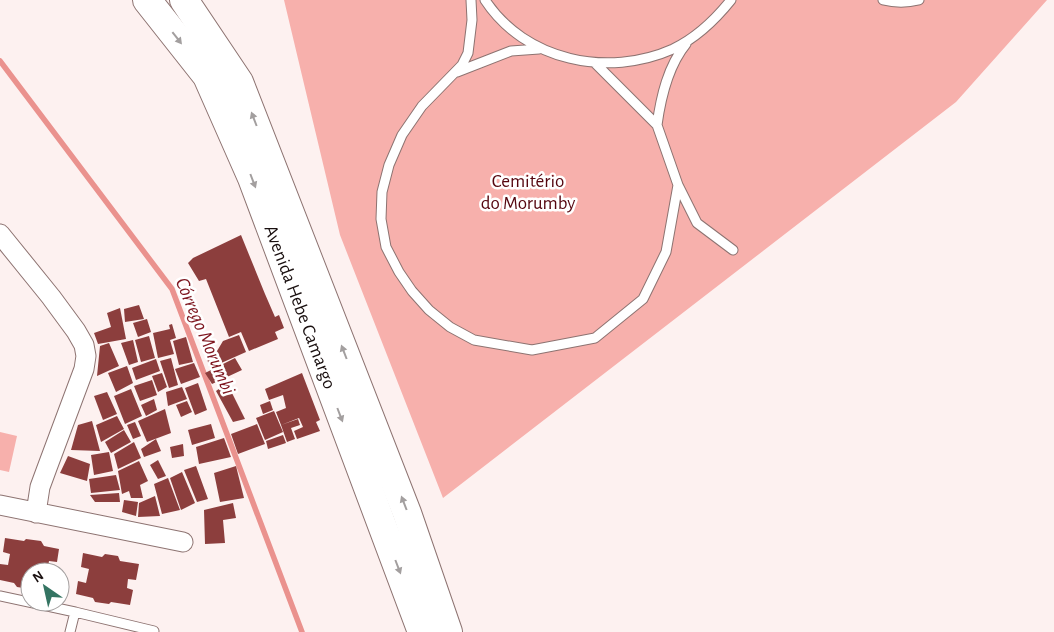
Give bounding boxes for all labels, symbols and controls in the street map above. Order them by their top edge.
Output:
one-way arrow [172,32,183,45]
one-way arrow [249,112,257,126]
park label: Cemitério do Morumby [481,172,575,213]
one-way arrow [249,174,257,188]
street label: Avenida Hebe Camargo [261,222,340,391]
water label: Córrego Morumbi [171,275,239,397]
one-way arrow [340,344,348,359]
one-way arrow [337,408,344,423]
one-way arrow [399,496,407,510]
one-way arrow [395,560,402,575]
north arrow [20,562,70,612]
text: N [30,569,46,586]

